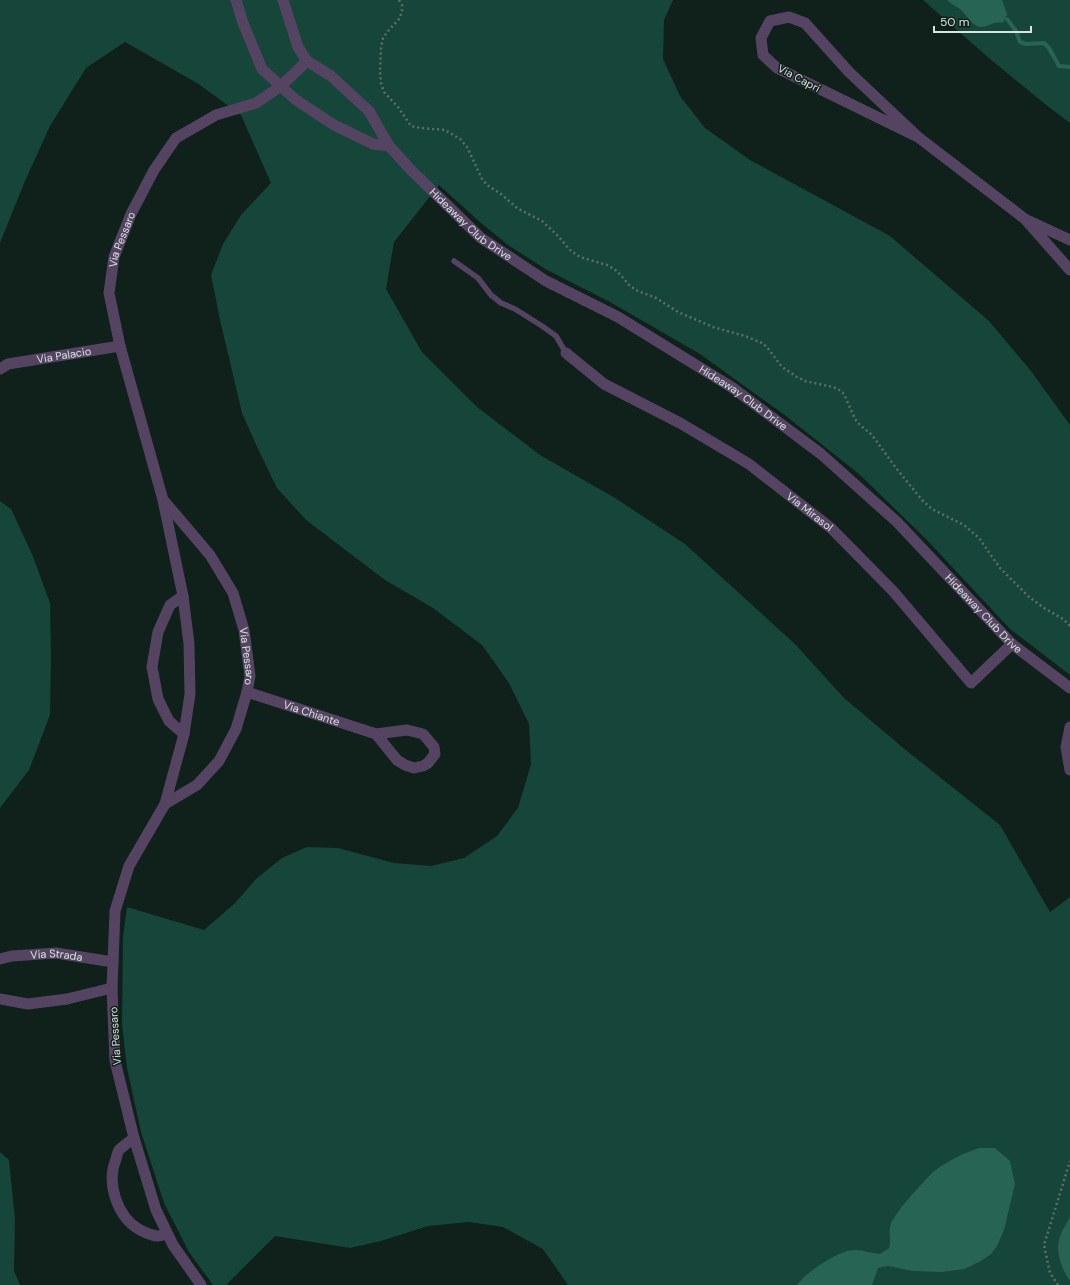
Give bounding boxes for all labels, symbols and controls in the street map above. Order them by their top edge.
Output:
scale bar [934,8,1031,34]
text: 50 m [940,14,969,30]
street label: Via Capri [775,61,823,95]
street label: Hideaway Club Drive [427,185,515,264]
street label: Via Pessaro [106,210,138,268]
street label: Via Palacio [36,344,92,366]
street label: Hideaway Club Drive [697,362,790,433]
street label: Via Mirasol [784,489,836,534]
street label: Hideaway Club Drive [942,571,1025,656]
street label: Via Pessaro [237,626,257,687]
street label: Via Chiante [282,697,342,729]
street label: Via Strada [30,946,84,964]
street label: Via Pessaro [106,1006,124,1066]

